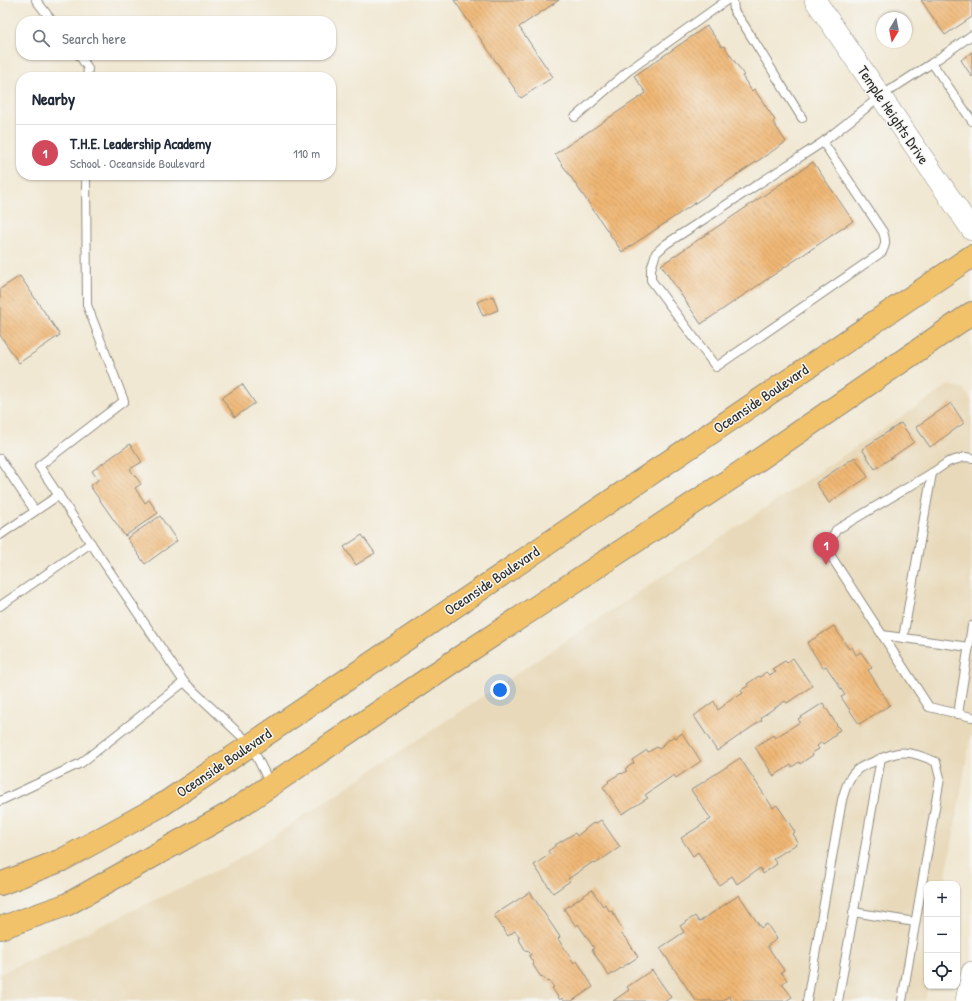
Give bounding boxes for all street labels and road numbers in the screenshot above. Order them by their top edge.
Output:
street label: Temple Heights Drive [853,61,934,168]
street label: Oceanside Boulevard [709,359,812,438]
street label: Oceanside Boulevard [440,541,543,620]
street label: Oceanside Boulevard [172,723,275,802]

